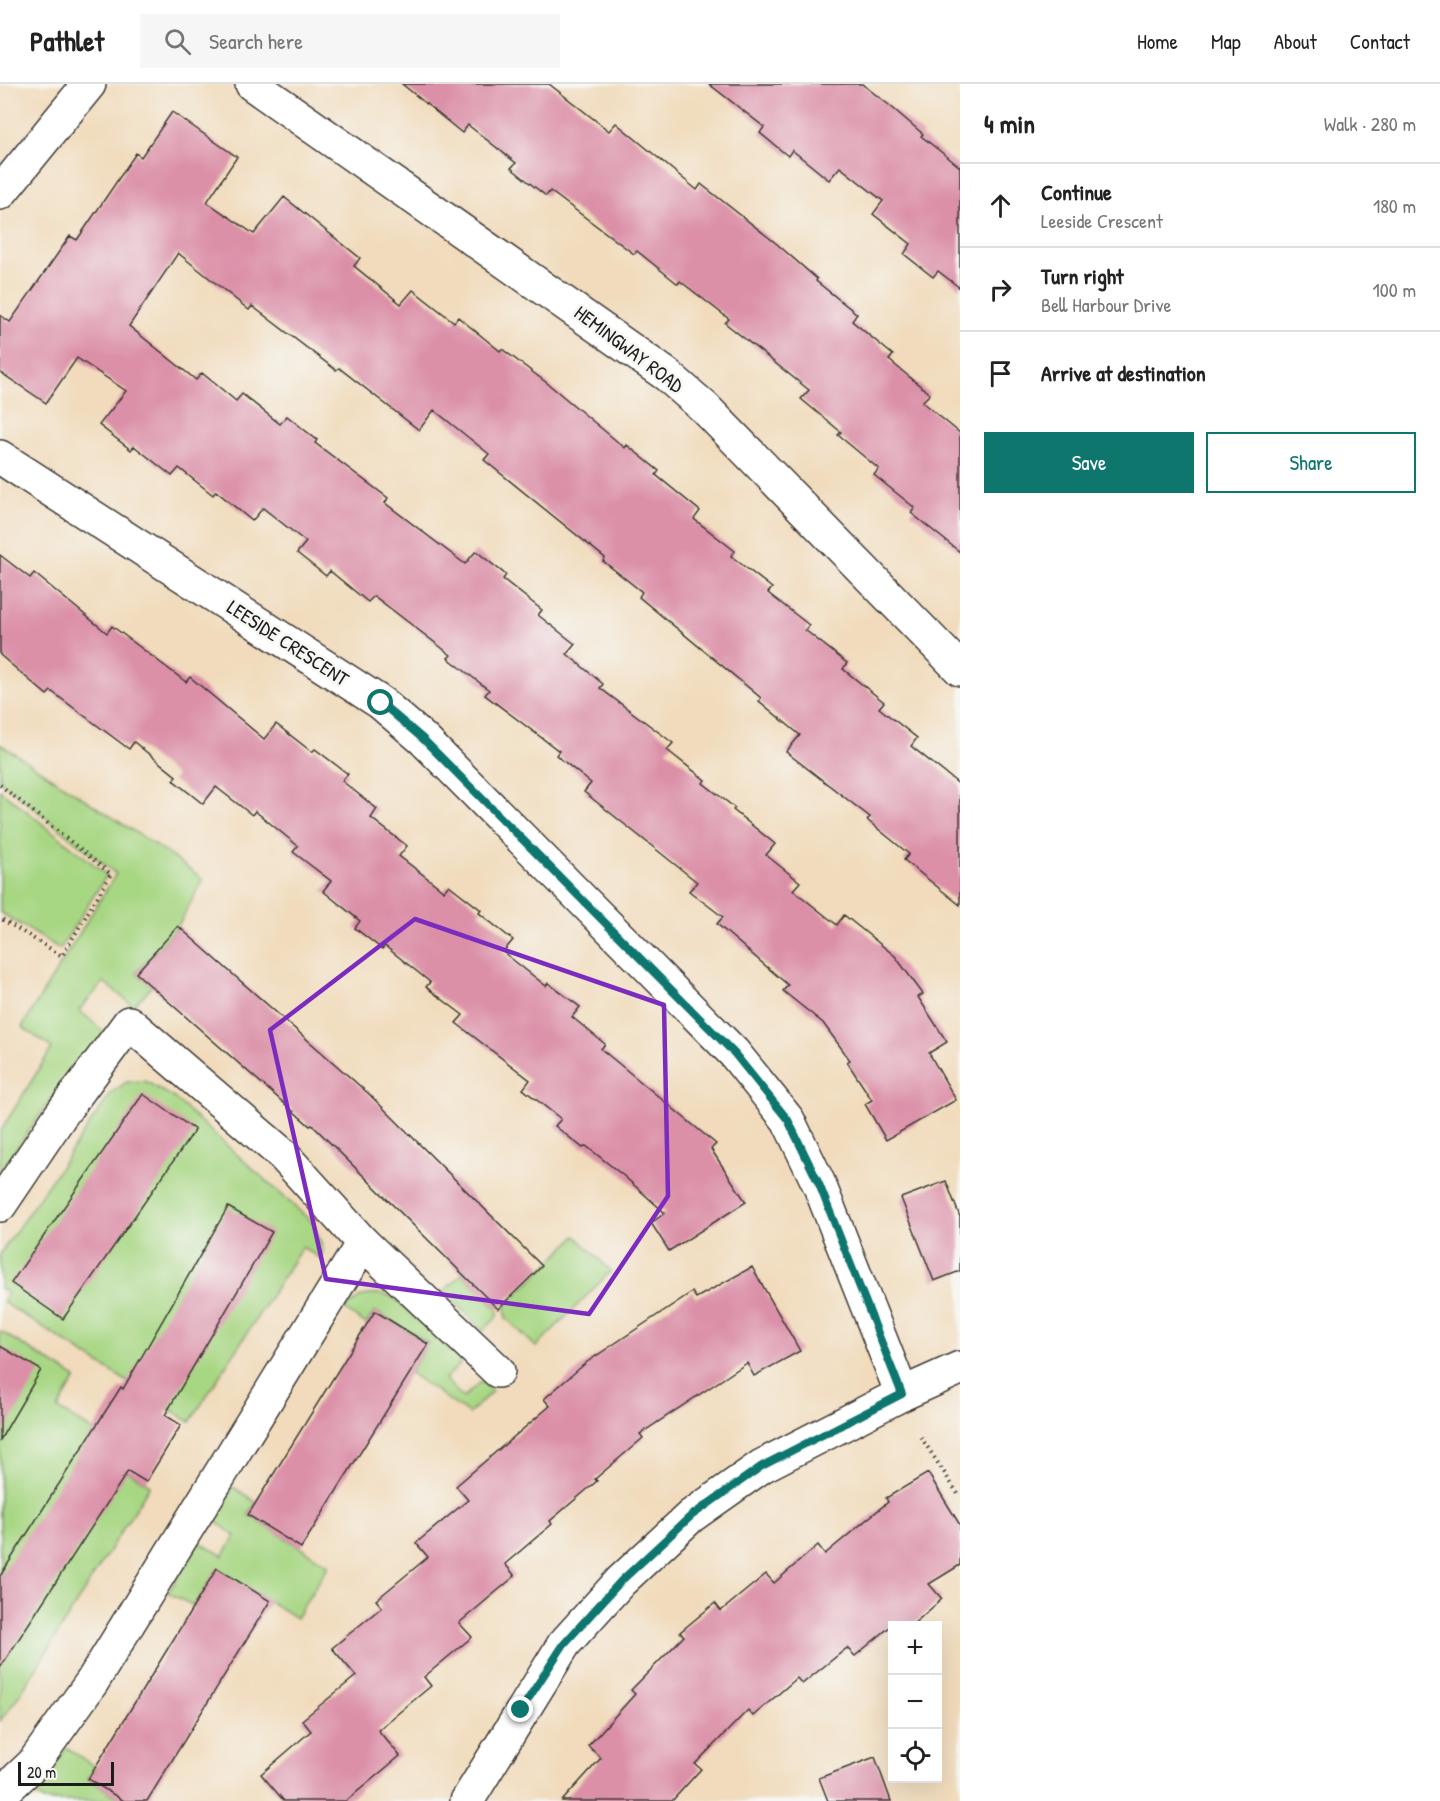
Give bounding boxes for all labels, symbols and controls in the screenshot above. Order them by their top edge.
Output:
search box [140,14,560,68]
text: Pathlet [30,22,104,60]
icon: search [161,25,194,58]
text: Search here [209,26,303,56]
text: Home [1137,27,1178,56]
text: Map [1211,27,1241,56]
text: About [1274,27,1317,56]
text: Contact [1350,27,1410,56]
text: 4 min [984,106,1035,141]
text: Walk · 280 m [1324,110,1416,137]
text: Continue [1041,177,1112,207]
icon: ahead [984,189,1017,222]
text: 180 m [1373,192,1416,219]
text: Leeside Crescent [1041,207,1163,234]
text: Turn right [1041,261,1124,291]
icon: right [984,273,1017,306]
text: 100 m [1373,276,1416,303]
text: Bell Harbour Drive [1041,291,1171,318]
street label: HEMINGWAY ROAD [569,299,690,399]
icon: arrive [984,357,1017,390]
text: Arrive at destination [1041,358,1206,388]
button: Save [984,432,1194,493]
button: Share [1206,432,1416,493]
street label: LEESIDE CRESCENT [222,593,355,692]
route start [367,689,393,715]
map controls [888,1621,942,1783]
button: + [888,1621,942,1675]
button: − [888,1675,942,1729]
route end [507,1696,533,1722]
button: locate [888,1729,942,1783]
scale bar [18,1759,114,1786]
text: 20 m [27,1761,56,1783]

